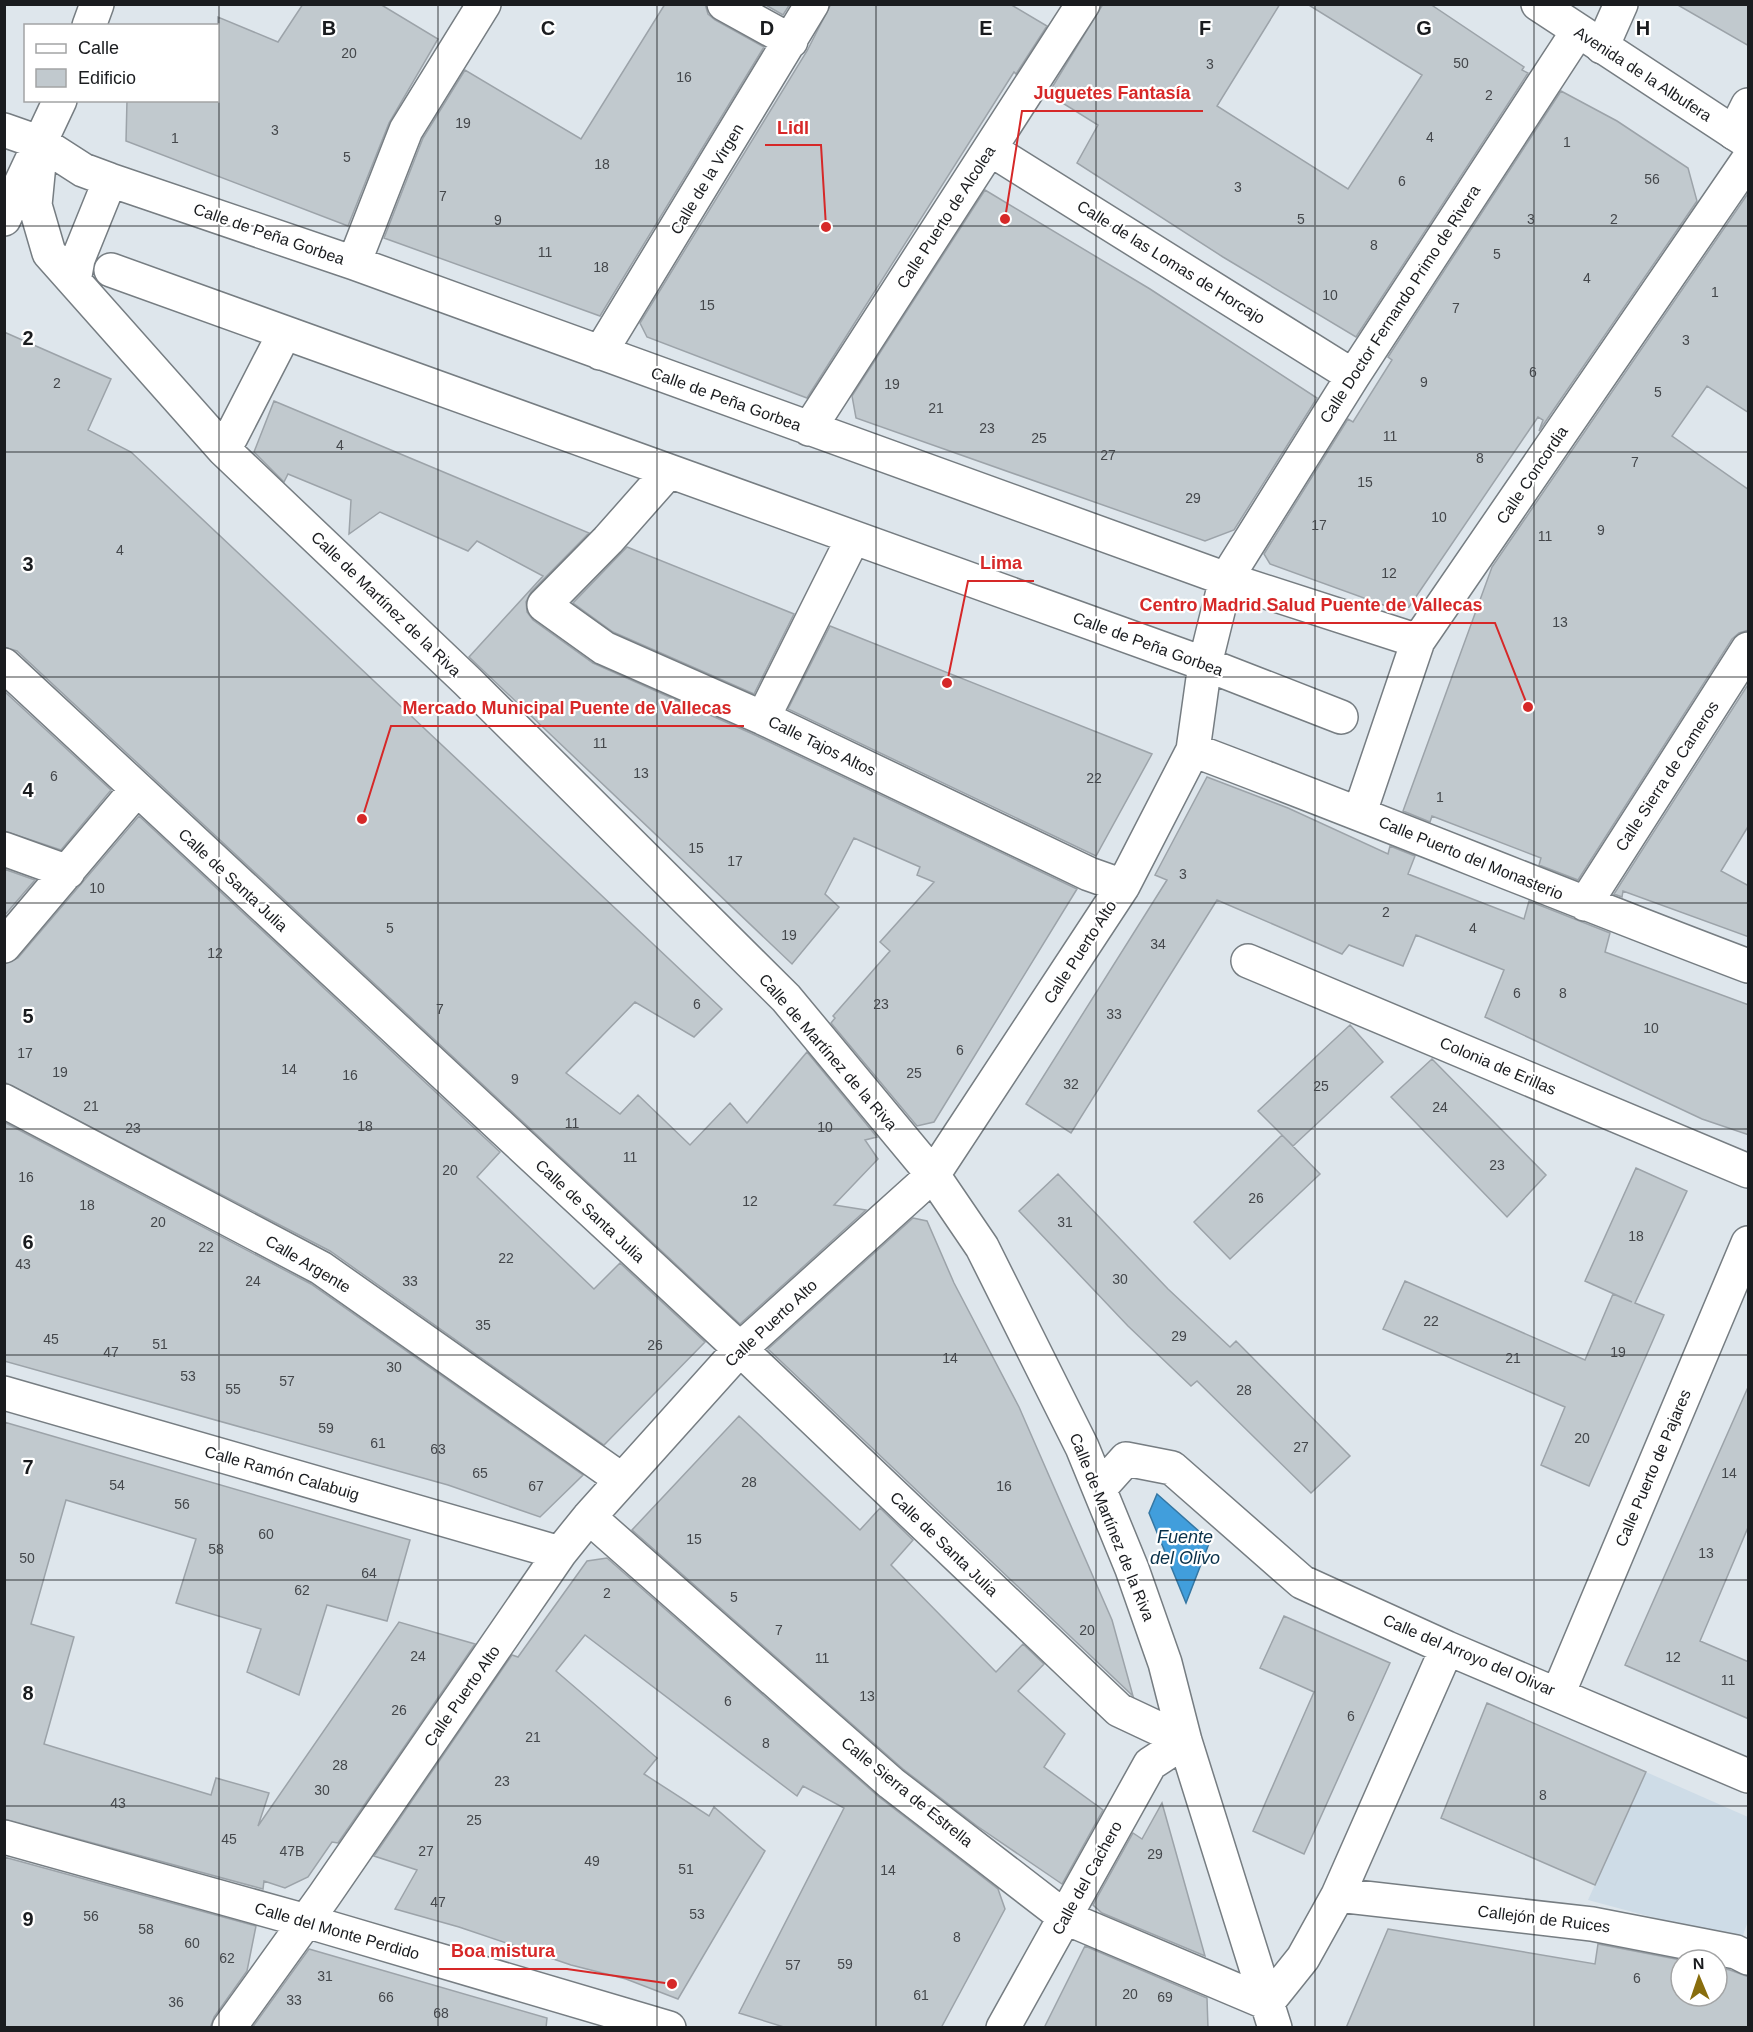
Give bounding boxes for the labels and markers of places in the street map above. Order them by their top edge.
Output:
callout: Juguetes Fantasía [1022,75,1203,111]
callout: Lidl [765,109,821,145]
callout: Lima [968,545,1034,581]
callout: Centro Madrid Salud Puente de Vallecas [1128,587,1495,623]
callout: Mercado Municipal Puente de Vallecas [391,690,744,726]
callout: Boa mistura [439,1933,567,1969]

